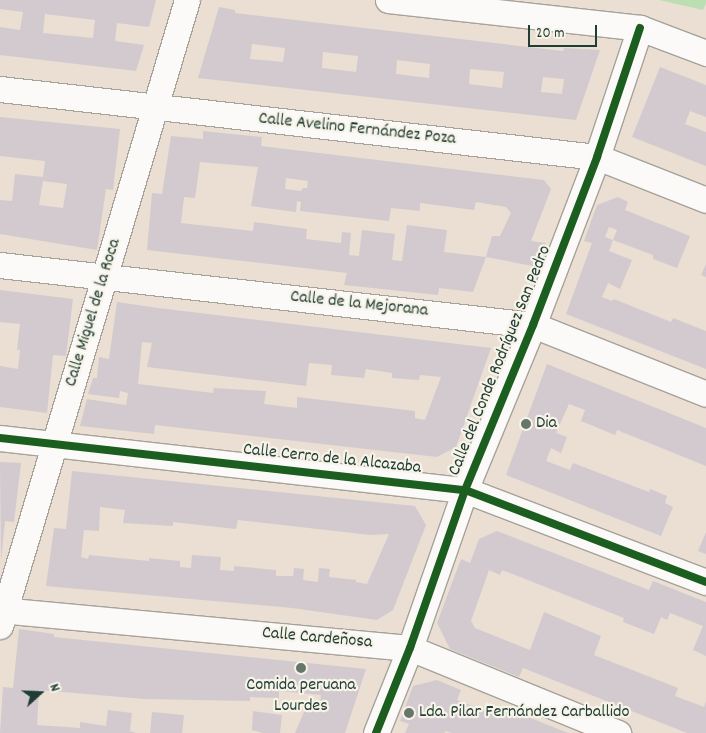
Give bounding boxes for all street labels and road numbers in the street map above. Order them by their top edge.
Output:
street label: Calle Avelino Fernández Poza [257,109,457,151]
street label: Calle Miguel de la Roca [61,236,127,390]
street label: Calle del Conde Rodríguez San Pedro [445,243,557,479]
street label: Calle de la Mejorana [289,287,429,323]
street label: Calle Cerro de la Alcazaba [242,440,422,480]
street label: Calle Cardeñosa [261,623,373,655]

